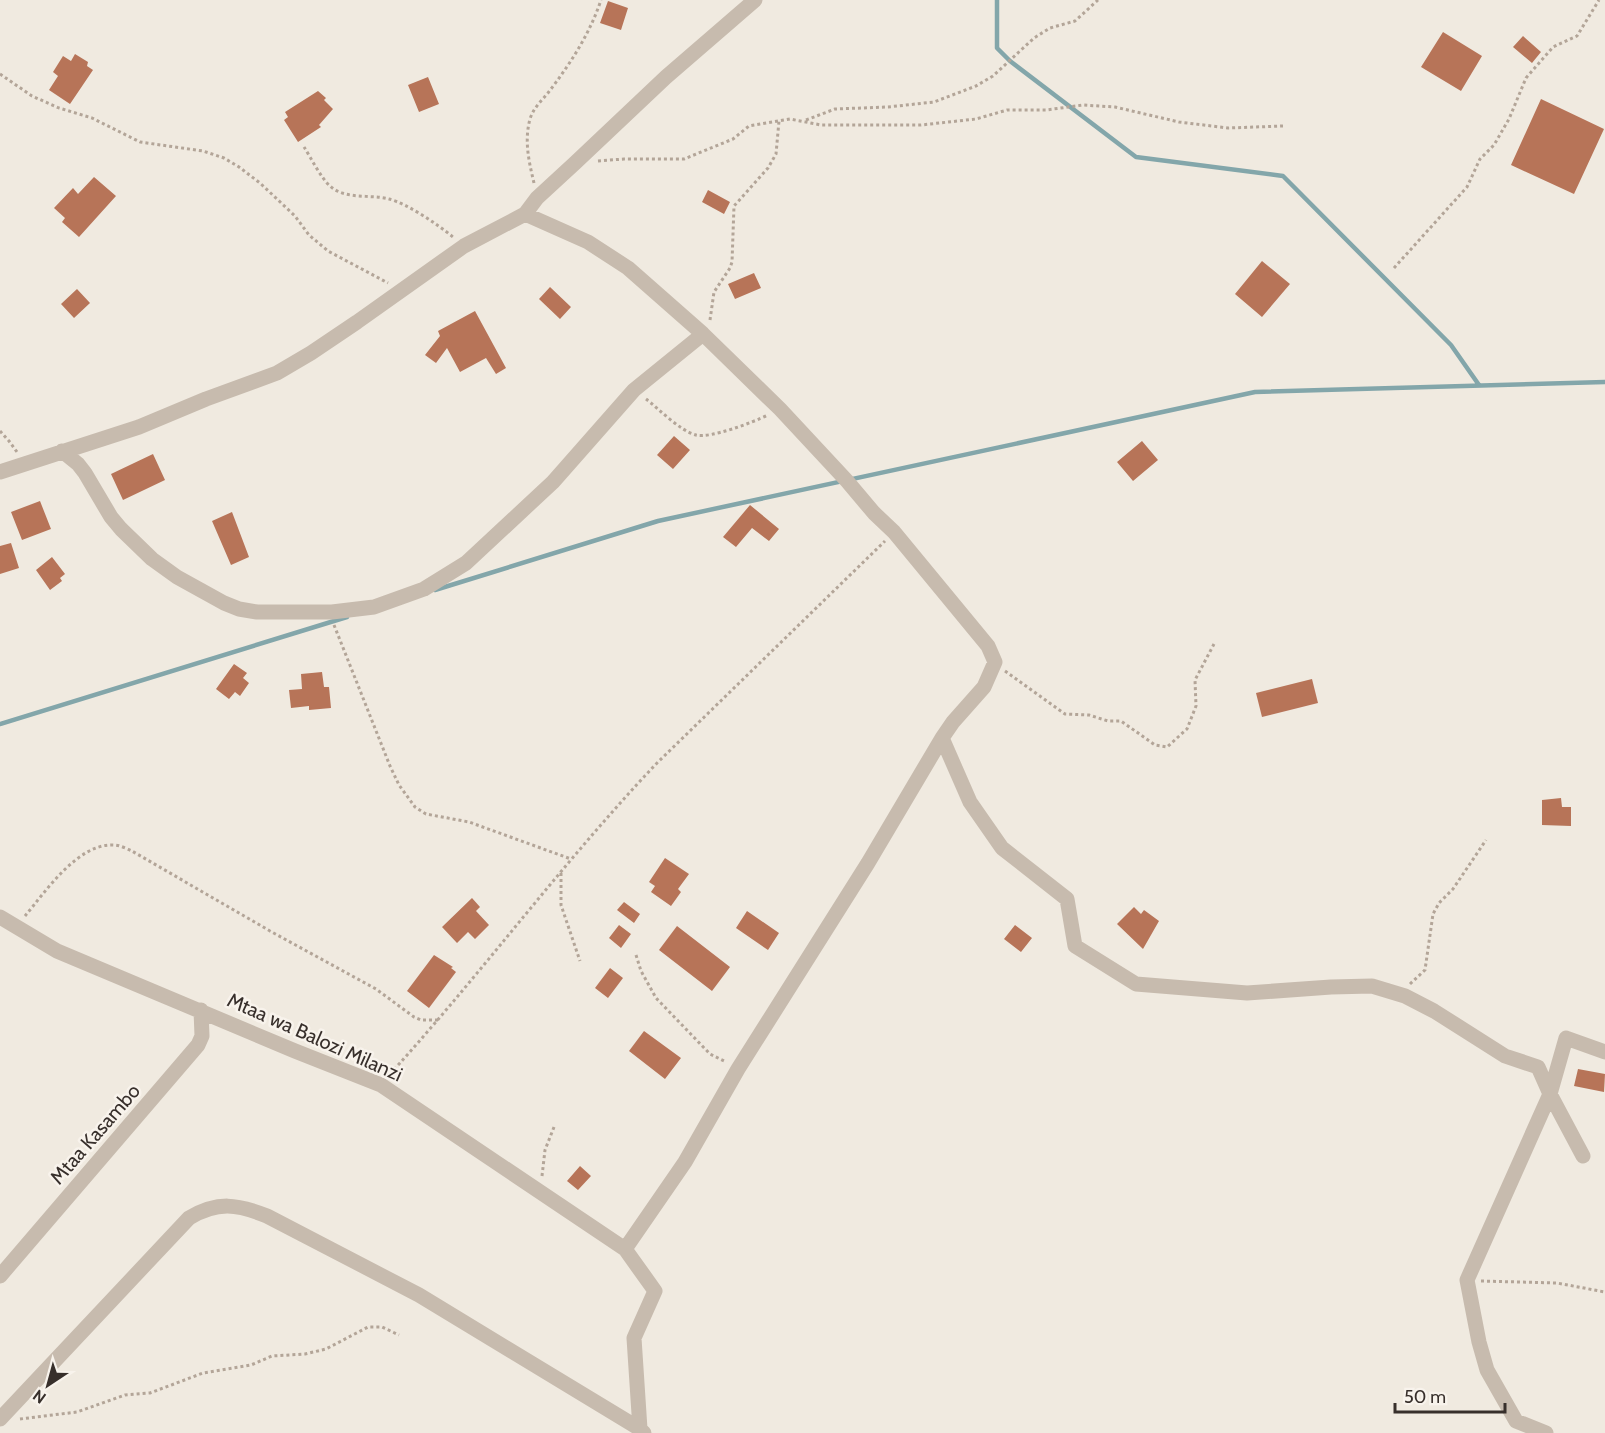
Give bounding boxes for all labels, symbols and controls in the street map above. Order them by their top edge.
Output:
street label: Mtaa wa Balozi Milanzi [224,988,406,1086]
street label: Mtaa Kasambo [45,1079,145,1189]
north arrow [18,1355,78,1415]
scale bar [1395,1376,1504,1414]
text: N [29,1386,50,1408]
text: 50 m [1404,1386,1446,1408]

